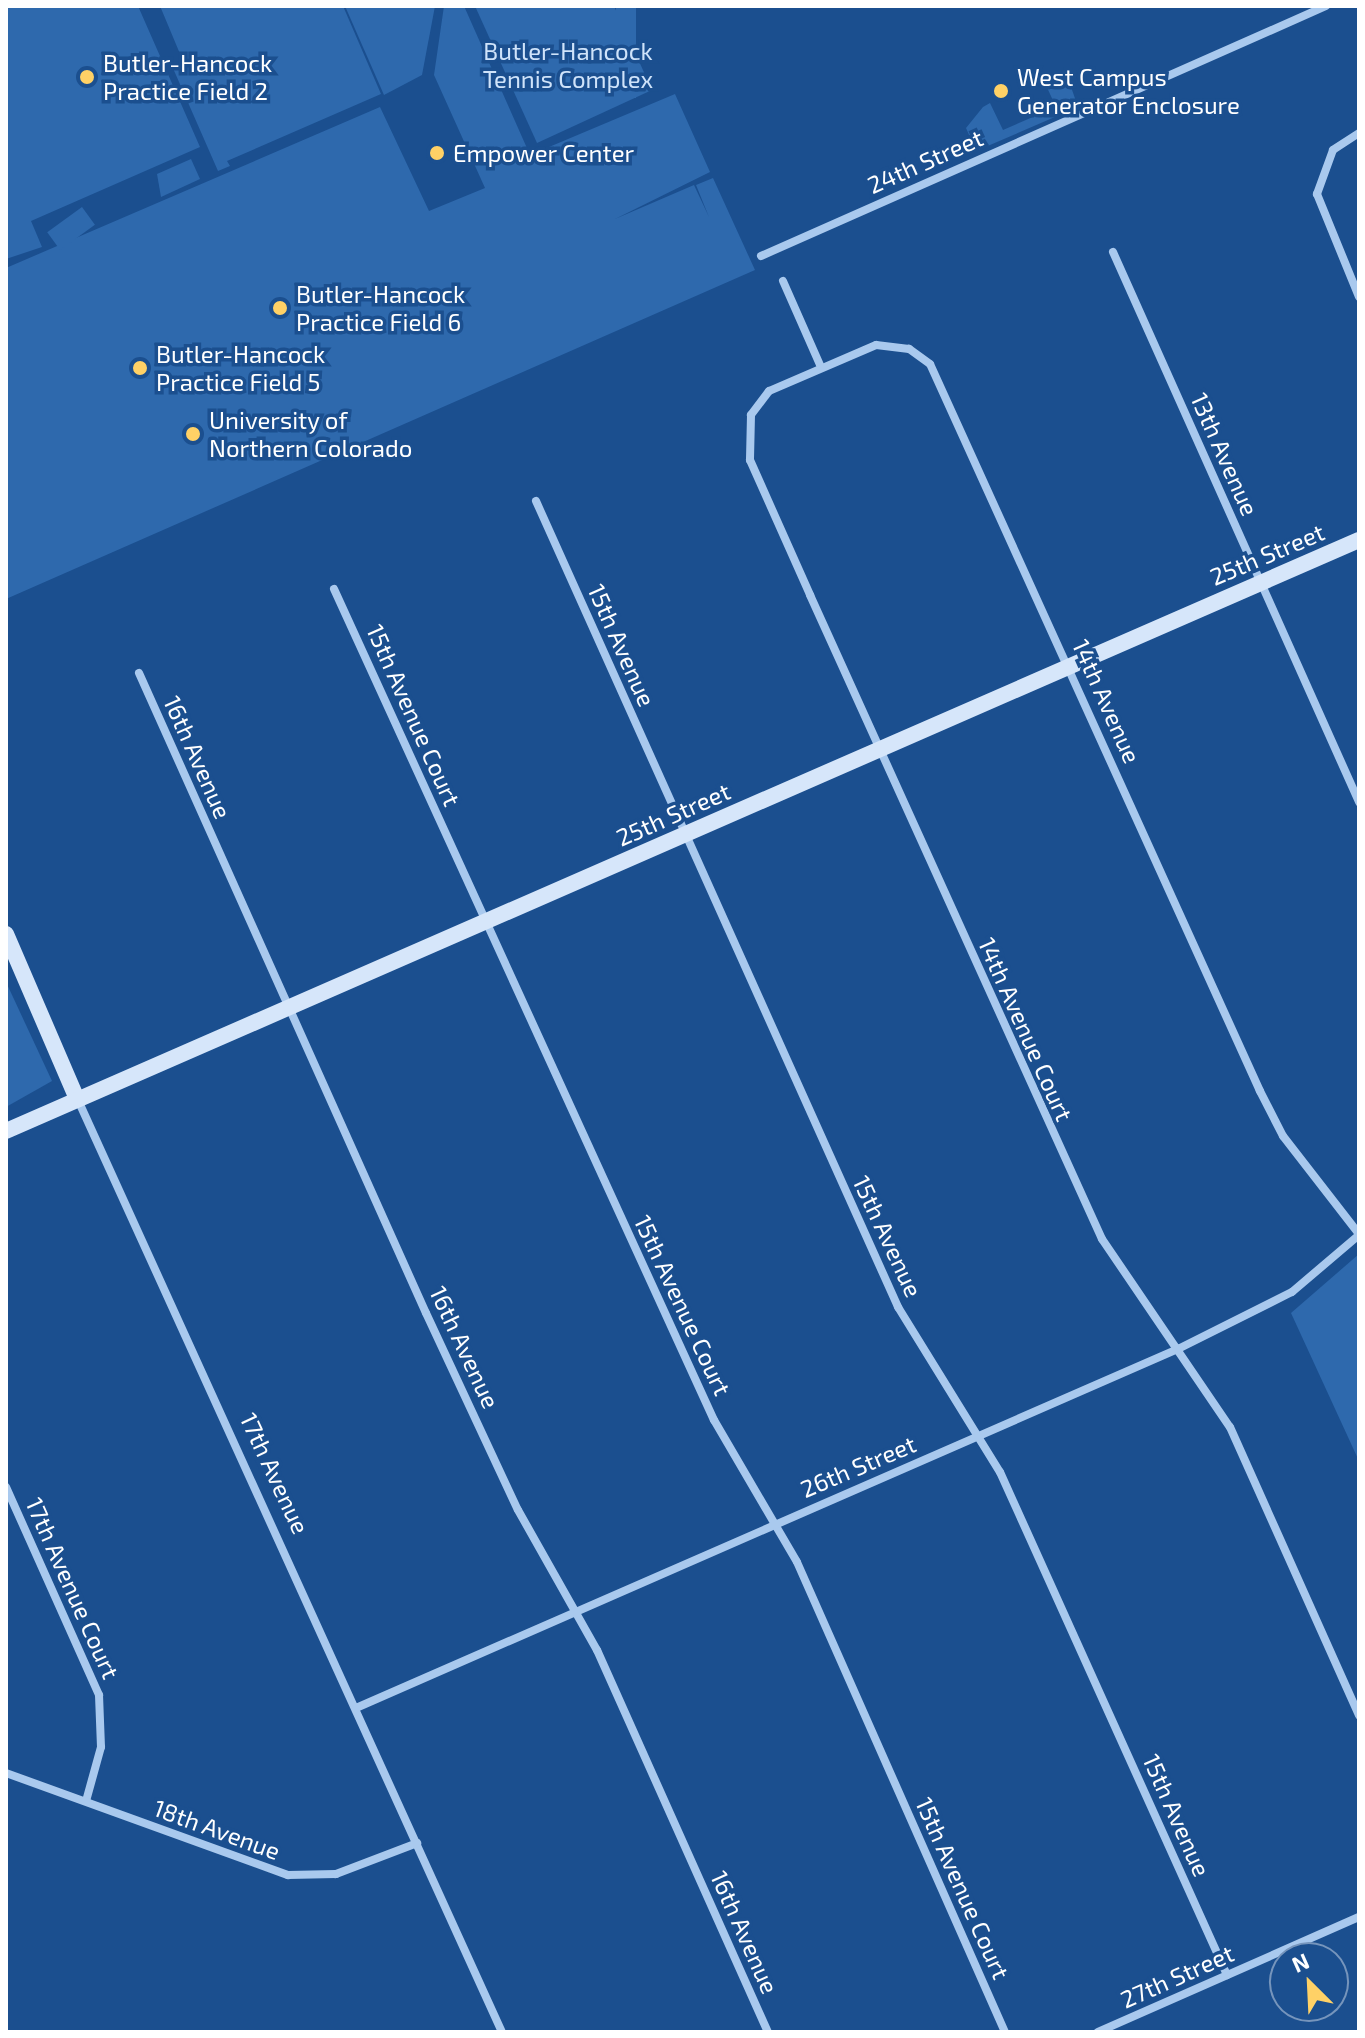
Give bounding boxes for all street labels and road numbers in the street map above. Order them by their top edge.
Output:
street label: 24th Street [863,123,987,199]
street label: 13th Avenue [1185,388,1265,520]
street label: 25th Street [1205,517,1329,591]
street label: 15th Avenue [582,579,662,711]
street label: 15th Avenue Court [361,619,467,811]
street label: 14th Avenue [1067,634,1147,768]
street label: 16th Avenue [158,691,238,823]
street label: 25th Street [612,776,734,852]
street label: 14th Avenue Court [973,933,1079,1125]
street label: 15th Avenue [847,1170,929,1302]
street label: 15th Avenue Court [628,1210,738,1400]
street label: 16th Avenue [424,1281,506,1413]
street label: 17th Avenue [234,1408,316,1538]
street label: 26th Street [796,1429,920,1503]
street label: 17th Avenue Court [20,1493,126,1683]
street label: 15th Avenue [1137,1749,1217,1881]
street label: 15th Avenue Court [910,1792,1016,1984]
street label: 18th Avenue [150,1793,284,1865]
street label: 16th Avenue [705,1866,785,1998]
street label: 27th Street [1116,1938,1238,2014]

